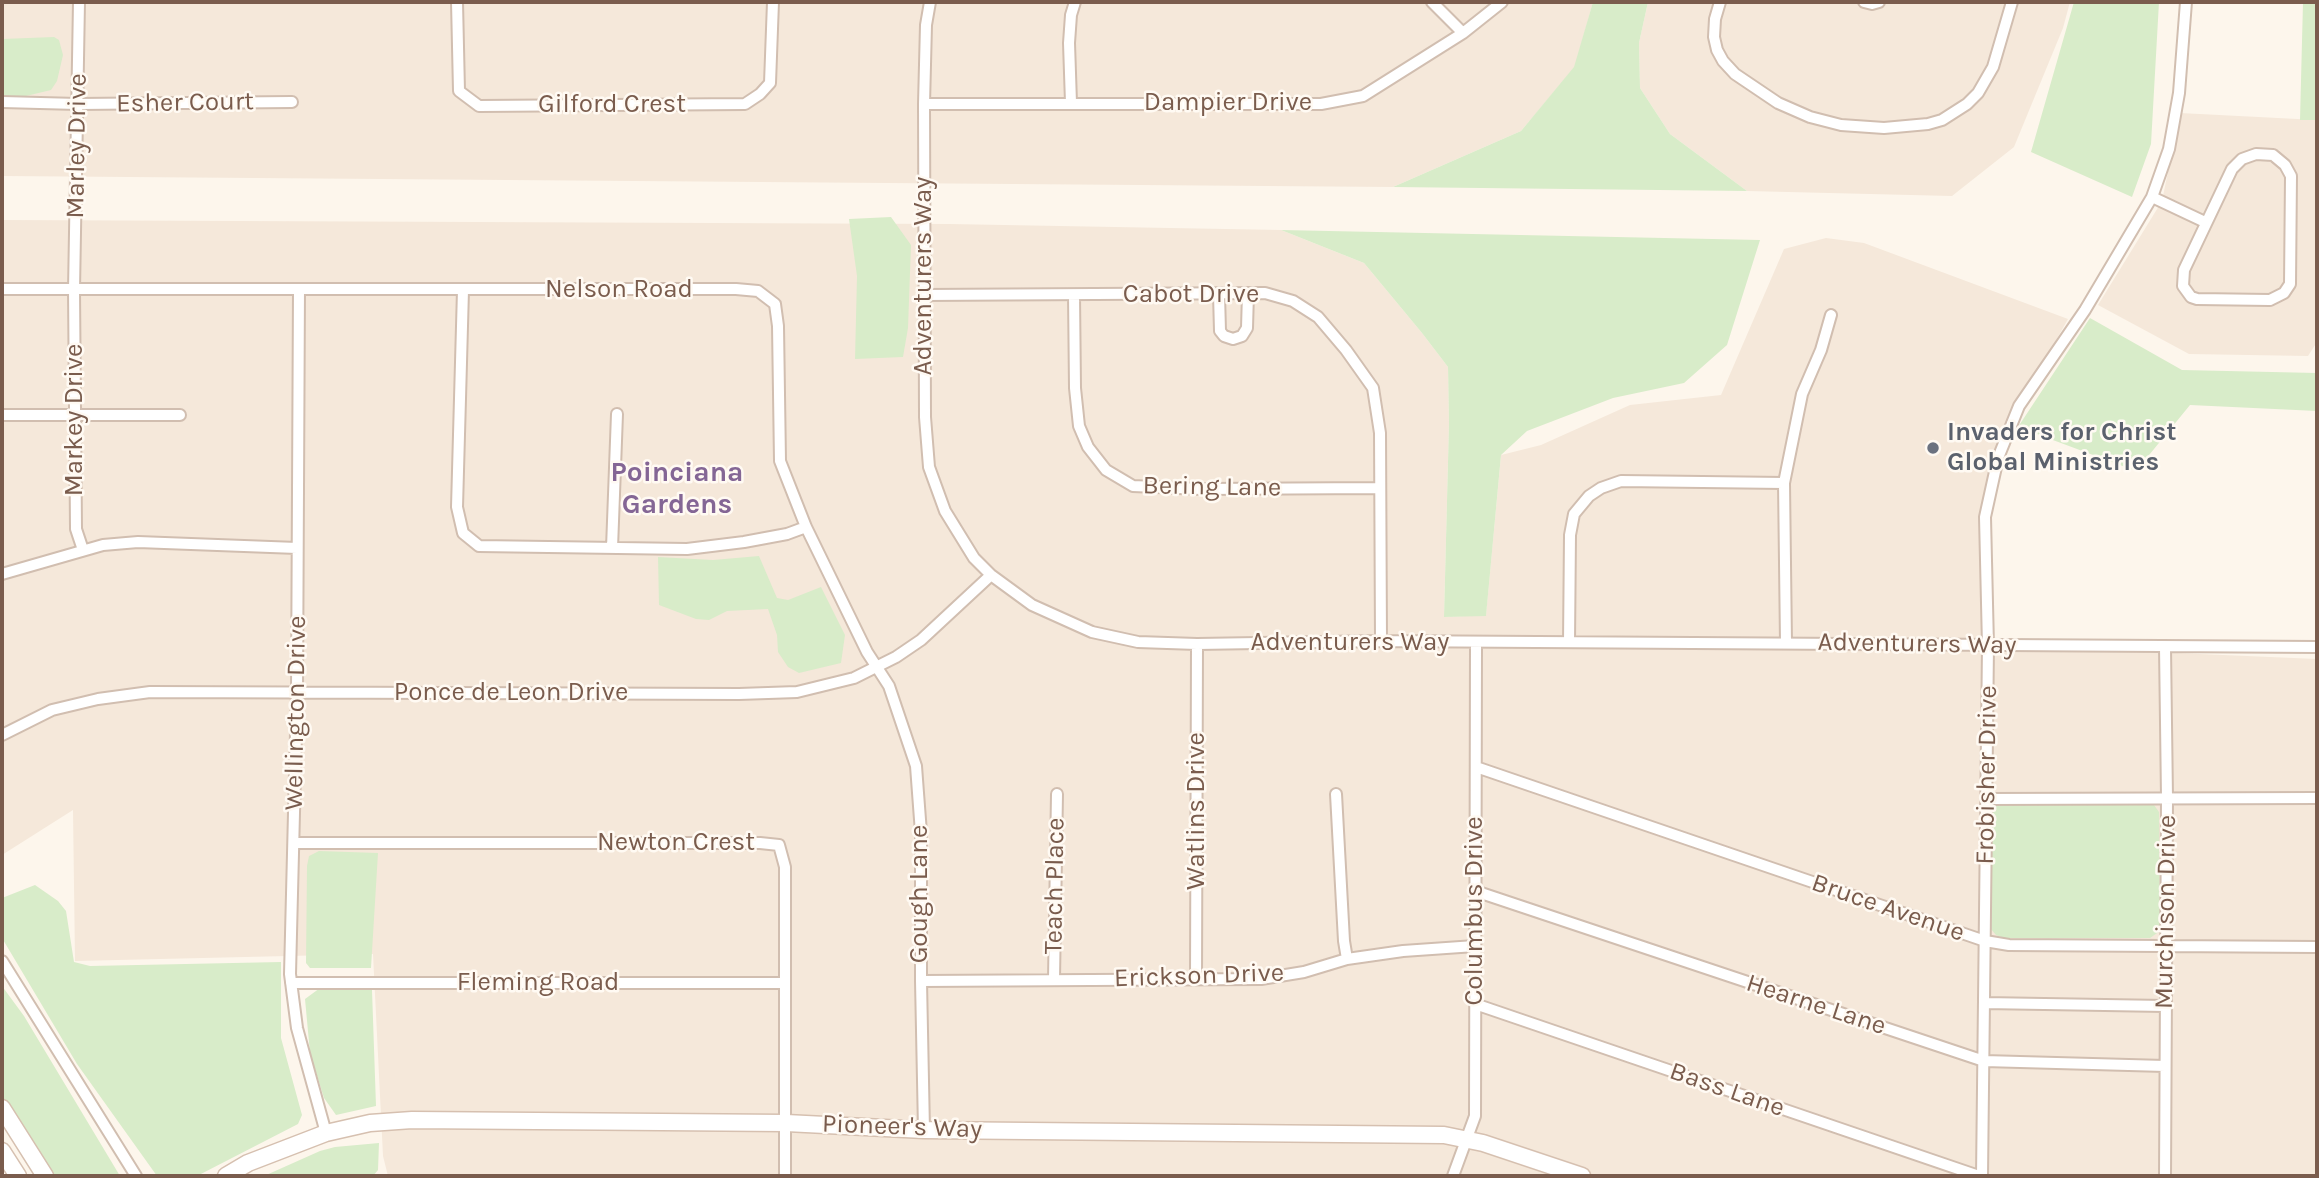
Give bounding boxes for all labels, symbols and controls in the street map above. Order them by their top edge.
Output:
street label: Marley Drive [60,73,94,219]
street label: Esher Court [116,86,254,120]
street label: Dampier Drive [1144,87,1312,119]
street label: Gilford Crest [538,89,686,121]
street label: Adventurers Way [908,177,940,375]
street label: Nelson Road [545,274,693,306]
street label: Cabot Drive [1123,279,1259,311]
street label: Markey Drive [59,344,91,496]
place label: Invaders for Christ Global Ministries [1947,417,2176,478]
marker: Invaders for Christ Global Ministries [1925,440,1941,456]
district label: Poinciana Gardens [611,456,743,522]
street label: Bering Lane [1142,470,1282,504]
street label: Wellington Drive [279,615,313,811]
street label: Adventurers Way [1251,627,1449,659]
street label: Adventurers Way [1817,627,2017,661]
street label: Ponce de Leon Drive [394,677,628,709]
street label: Frobisher Drive [1970,685,2004,865]
street label: Watlins Drive [1181,732,1213,890]
street label: Murchison Drive [2149,815,2183,1009]
street label: Columbus Drive [1459,816,1491,1006]
street label: Teach Place [1038,817,1072,955]
street label: Gough Lane [904,825,936,963]
street label: Newton Crest [597,827,755,859]
street label: Bruce Avenue [1807,867,1969,949]
street label: Erickson Drive [1113,957,1285,995]
street label: Fleming Road [457,967,619,999]
street label: Hearne Lane [1742,968,1890,1042]
street label: Bass Lane [1665,1056,1789,1124]
street label: Pioneer's Way [821,1109,983,1145]

